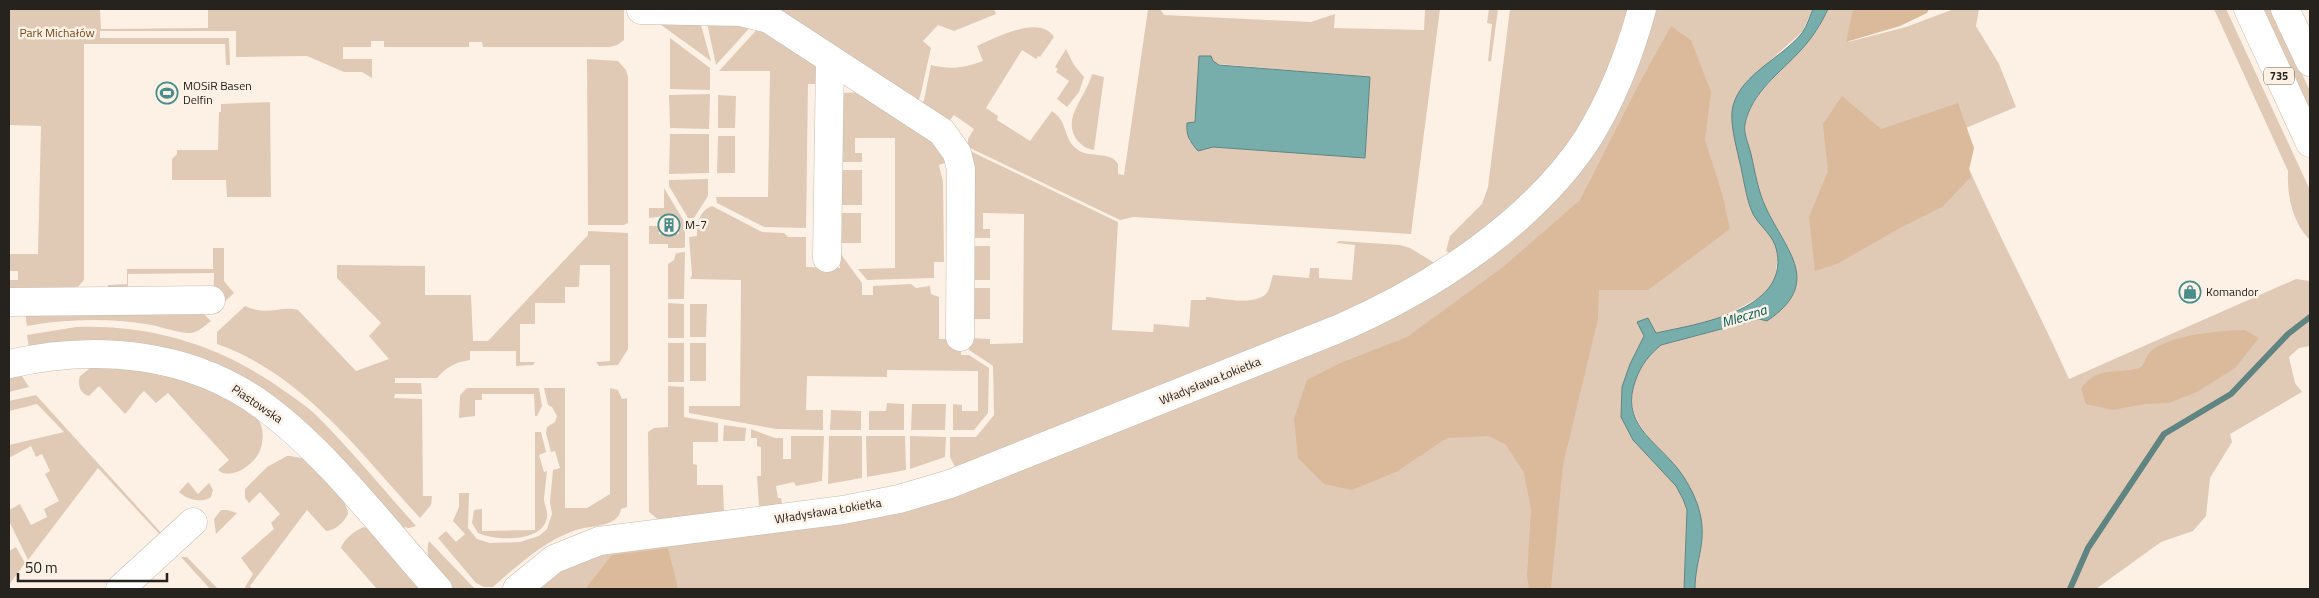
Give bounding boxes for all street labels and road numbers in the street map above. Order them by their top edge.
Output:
road number: 735 [2264,68,2294,84]
street label: Władysława Łokietka [1156,352,1263,410]
street label: Piastowska [228,379,287,428]
street label: Władysława Łokietka [773,493,883,528]

